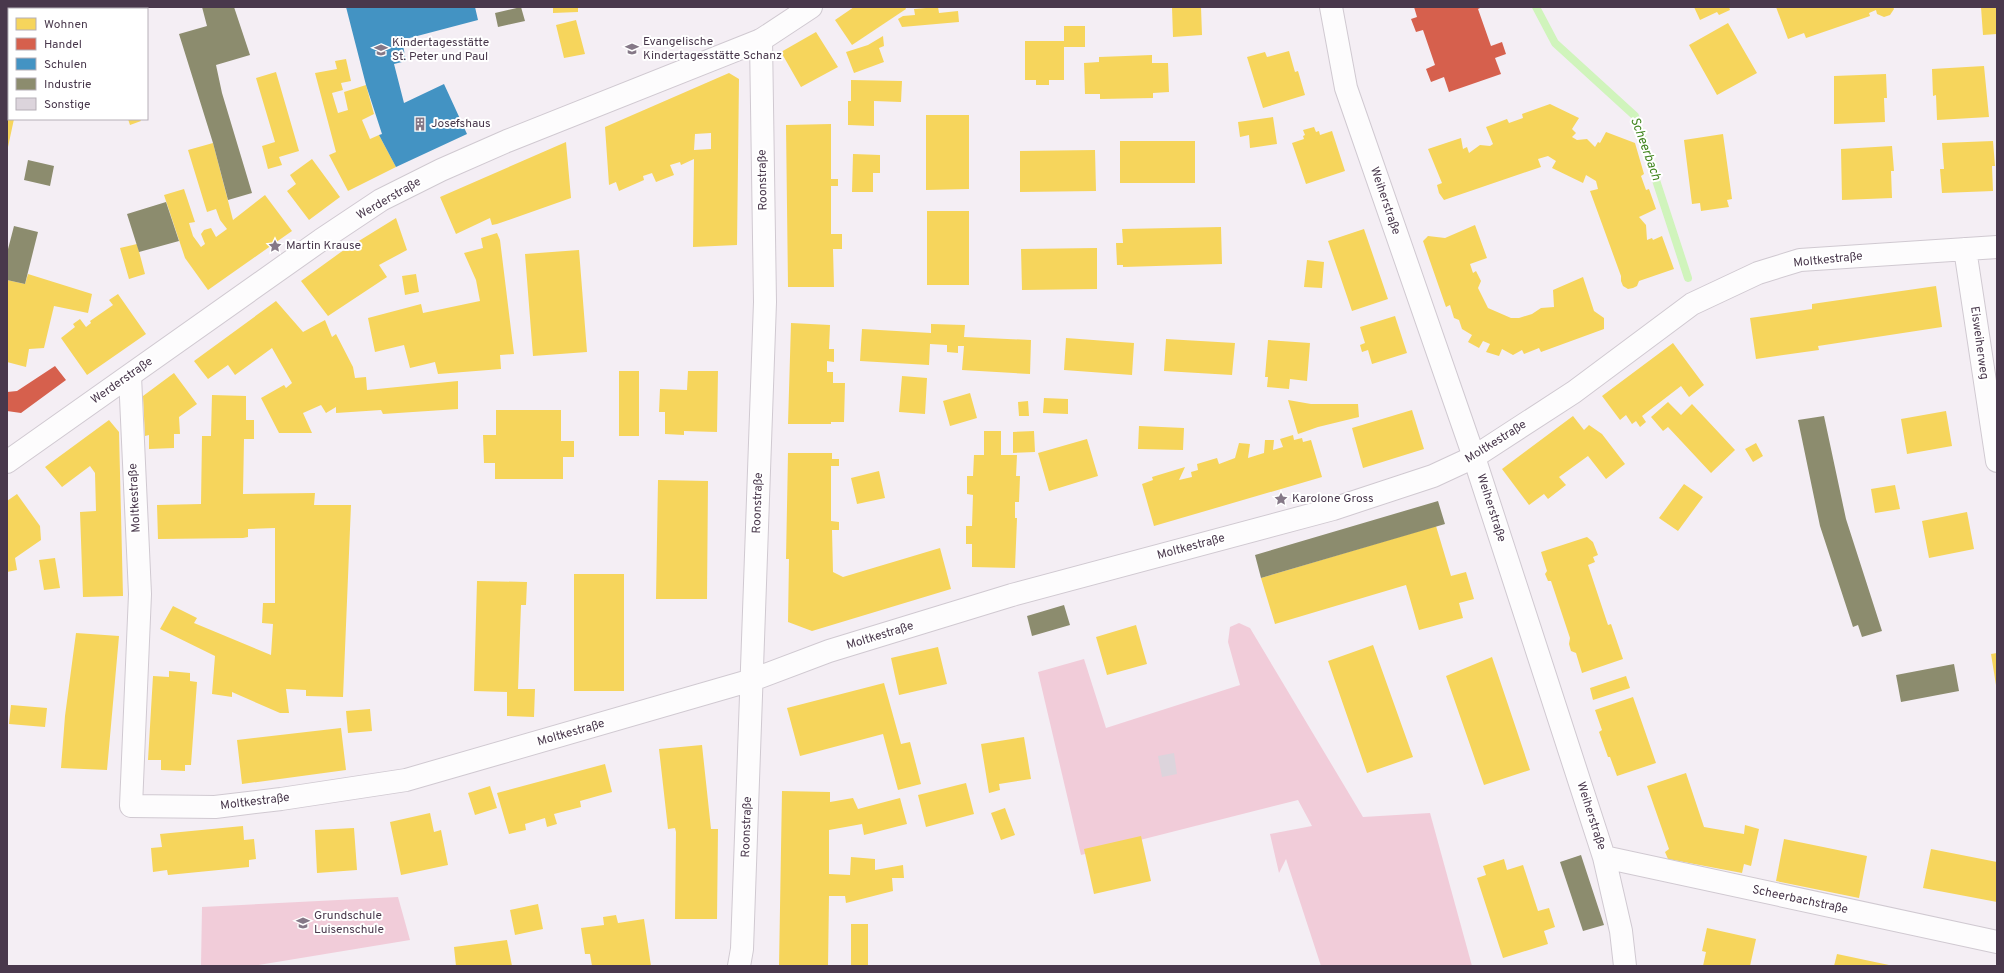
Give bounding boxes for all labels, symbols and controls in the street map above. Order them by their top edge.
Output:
legend [8,8,148,120]
text: Wohnen [44,17,88,33]
place label: Evangelische Kindertagesstätte Schanz [643,34,782,64]
place label: Kindertagesstätte St. Peter und Paul [392,35,489,65]
text: Handel [44,37,82,53]
school or university icon: Evangelische Kindertagesstätte Schanz [624,41,640,57]
school or university icon: Kindertagesstätte St. Peter und Paul [373,42,389,58]
text: Schulen [44,57,87,73]
text: Industrie [44,77,92,93]
text: Sonstige [44,97,90,113]
water label: Scheerbach [1626,115,1664,183]
building icon: Josefshaus [412,116,428,132]
place label: Josefshaus [431,116,491,132]
street label: Roonstraße [754,149,772,211]
street label: Weiherstraße [1366,165,1404,237]
street label: Werderstraße [354,174,424,224]
place icon: Martin Krause [267,238,283,254]
place label: Martin Krause [286,238,361,254]
street label: Moltkestraße [1793,248,1863,272]
street label: Eisweiherweg [1966,305,1992,381]
street label: Werderstraße [88,354,156,408]
street label: Moltkestraße [1462,417,1530,467]
street label: Moltkestraße [125,463,145,533]
street label: Roonstraße [749,472,767,534]
street label: Weiherstraße [1472,472,1510,544]
place icon: Karolone Gross [1273,491,1289,507]
place label: Karolone Gross [1292,491,1374,507]
street label: Moltkestraße [1155,530,1227,564]
street label: Moltkestraße [844,618,916,654]
street label: Moltkestraße [535,716,607,750]
street label: Weiherstraße [1572,780,1610,852]
street label: Moltkestraße [220,790,290,814]
street label: Roonstraße [738,796,756,858]
street label: Scheerbachstraße [1751,882,1849,918]
place label: Grundschule Luisenschule [314,908,384,938]
school or university icon: Grundschule Luisenschule [295,915,311,931]

